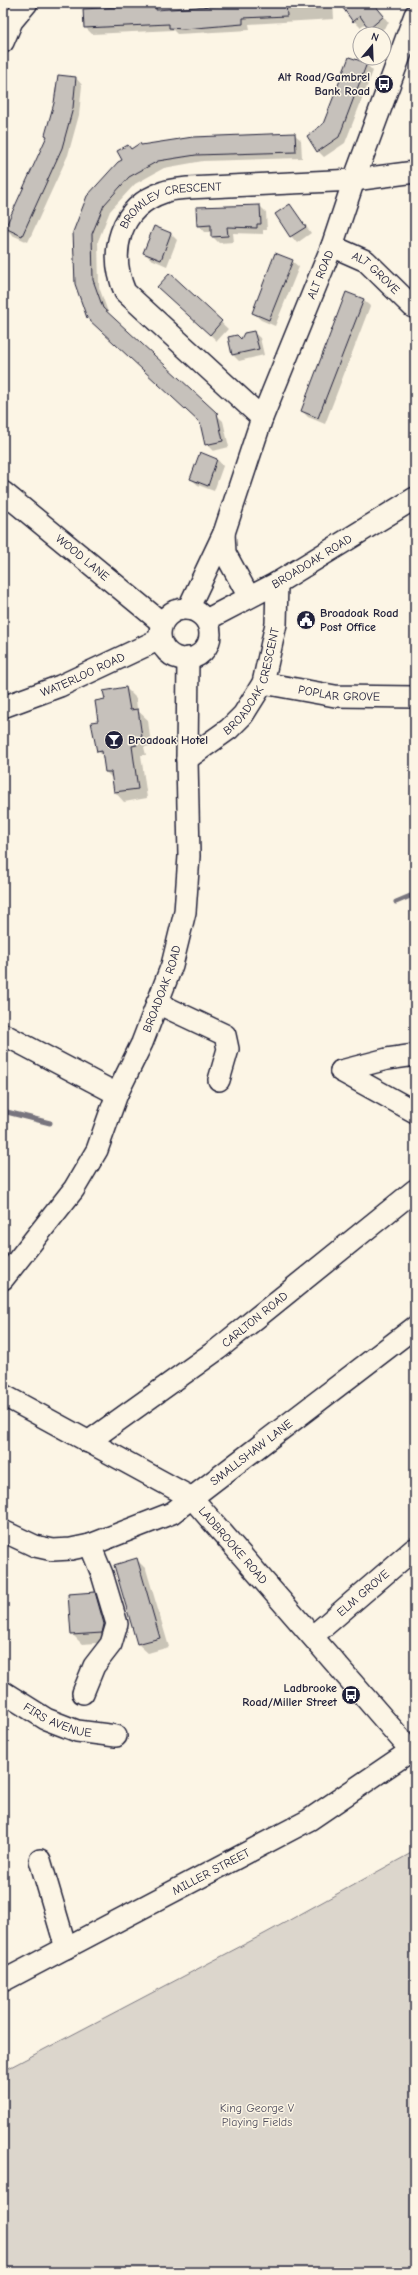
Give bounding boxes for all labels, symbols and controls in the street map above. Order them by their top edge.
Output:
north arrow [352,26,392,66]
text: N [370,30,381,44]
place label: Alt Road/Gambrel Bank Road [278,70,370,98]
bus stop icon: Alt Road/Gambrel Bank Road [373,73,395,95]
street label: BROMLEY CRESCENT [117,179,223,231]
street label: ALT ROAD [304,248,337,301]
street label: ALT GROVE [350,249,403,297]
street label: WOOD LANE [53,531,112,584]
street label: BROADOAK ROAD [269,532,355,591]
place label: Broadoak Road Post Office [320,606,399,634]
public building icon: Broadoak Road Post Office [295,609,317,631]
street label: BROADOAK CRESCENT [221,625,282,738]
street label: WATERLOO ROAD [39,650,127,700]
street label: POPLAR GROVE [297,682,380,704]
bar icon: Broadoak Hotel [103,729,125,751]
place label: Broadoak Hotel [128,733,208,747]
street label: BROADOAK ROAD [140,944,184,1034]
street label: CARLTON ROAD [219,1288,291,1350]
street label: SMALLSHAW LANE [207,1416,295,1488]
street label: LADBROOKE ROAD [196,1504,271,1587]
street label: ELM GROVE [334,1567,392,1619]
place label: Ladbrooke Road/Miller Street [242,1681,338,1709]
bus stop icon: Ladbrooke Road/Miller Street [340,1684,362,1706]
street label: FIRS AVENUE [21,1700,92,1740]
street label: MILLER STREET [170,1845,253,1898]
park label: King George V Playing Fields [220,2101,295,2129]

